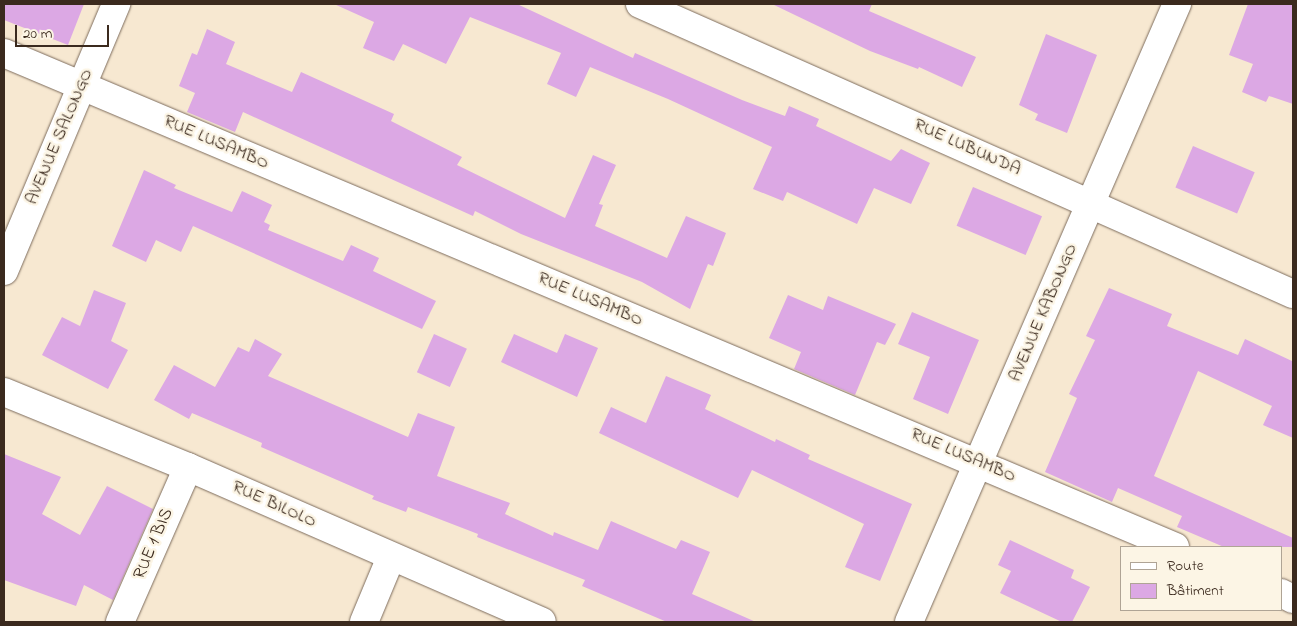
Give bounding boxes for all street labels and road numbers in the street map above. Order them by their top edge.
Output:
street label: AVENUE SALONGO [22,66,98,208]
street label: RUE LUSAMBO [160,111,272,175]
street label: RUE LUBUNDA [910,115,1024,181]
street label: AVENUE KABONGO [1005,241,1083,385]
street label: RUE LUSAMBO [534,268,646,332]
street label: RUE LUSAMBO [907,424,1019,488]
street label: RUE BILOLO [228,477,320,533]
street label: RUE 1 BIS [129,505,179,583]

